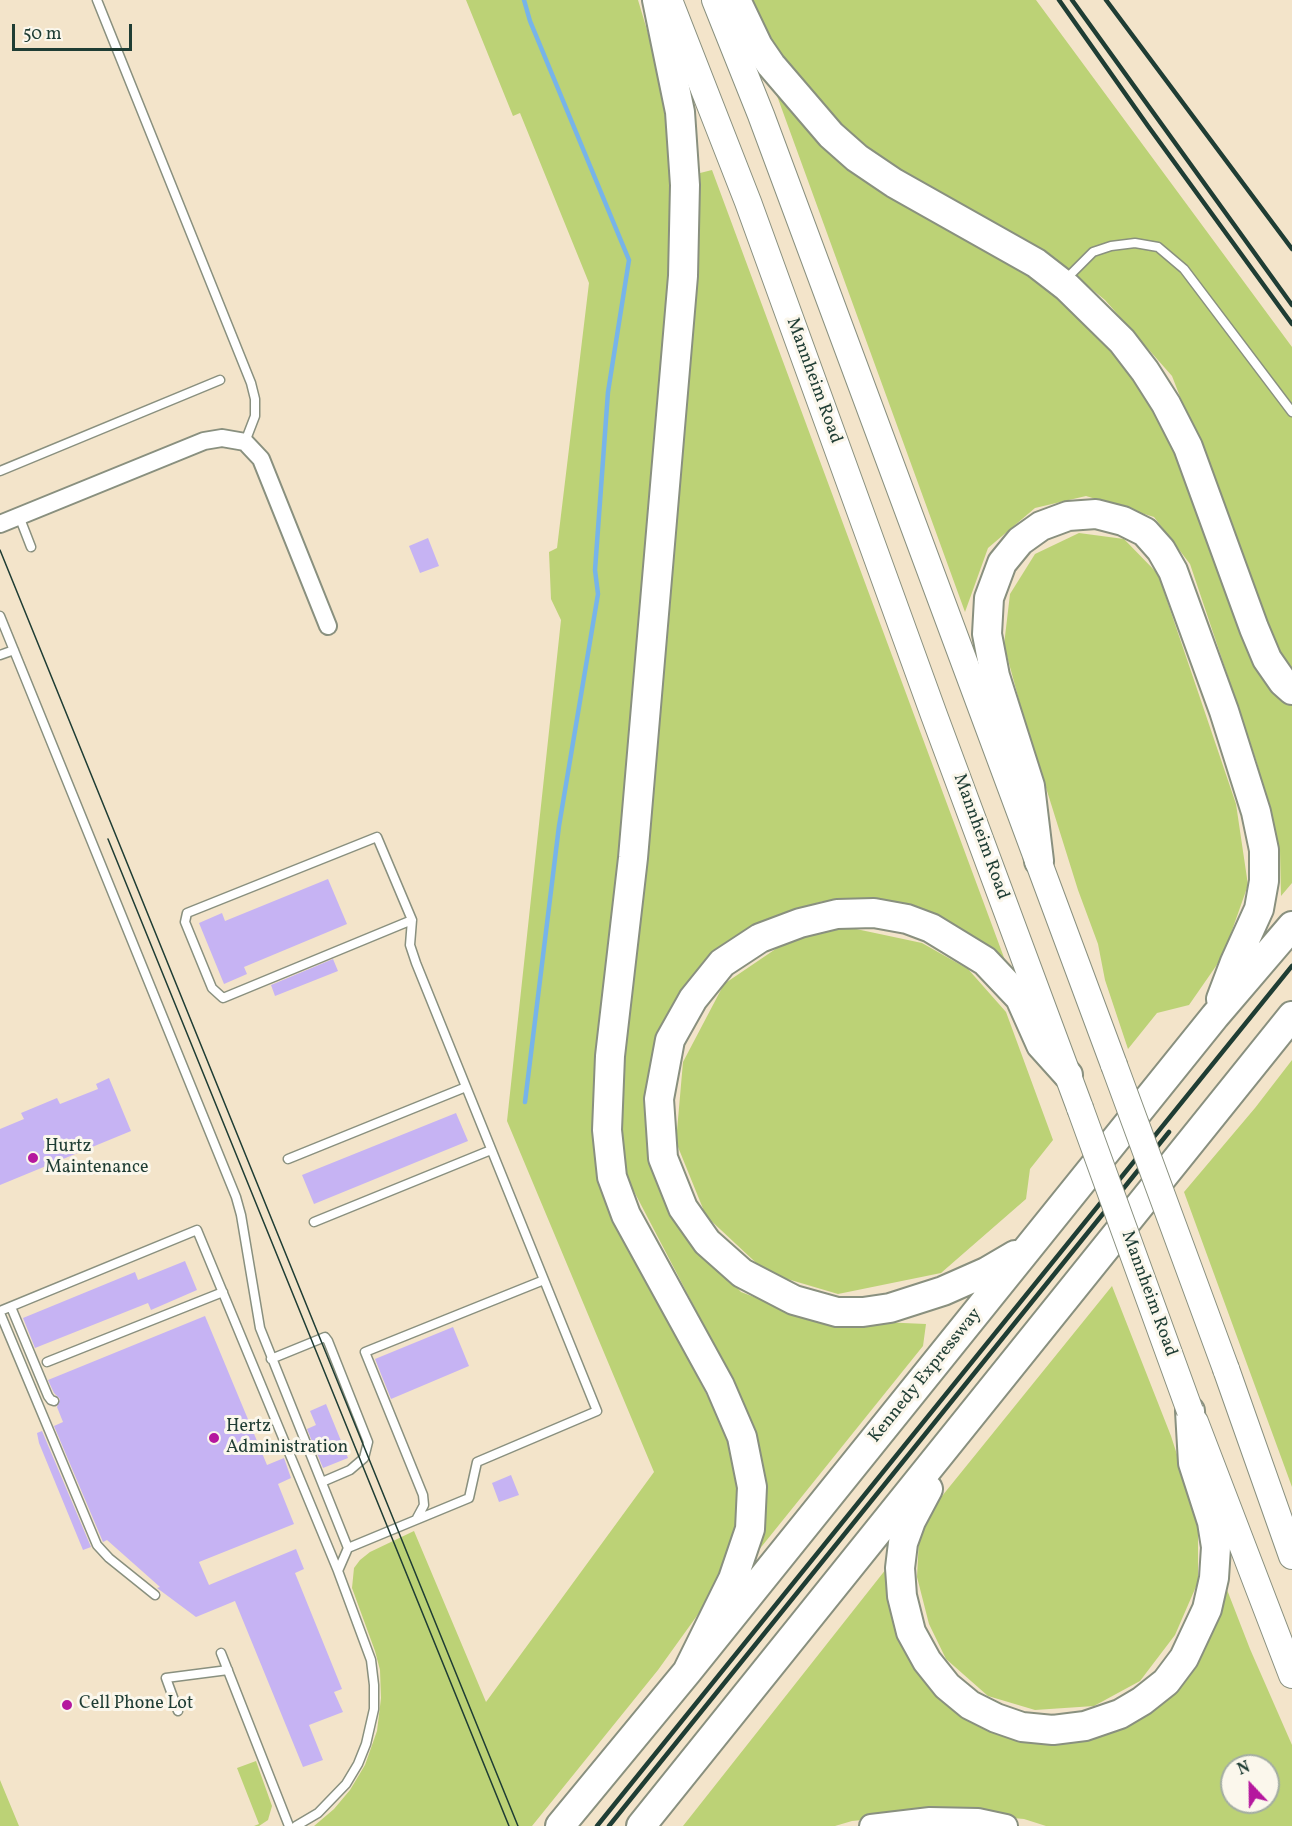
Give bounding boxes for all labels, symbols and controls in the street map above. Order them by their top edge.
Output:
scale bar [15,12,135,50]
text: 50 m [23,22,62,47]
street label: Mannheim Road [780,315,846,447]
street label: Mannheim Road [947,771,1013,903]
place label: Hurtz Maintenance [45,1137,149,1180]
marker: Hurtz Maintenance [26,1151,40,1165]
street label: Mannheim Road [1115,1228,1181,1360]
street label: Kennedy Expressway [865,1304,987,1448]
place label: Hertz Administration [226,1417,348,1460]
marker: Hertz Administration [207,1431,221,1445]
place label: Cell Phone Lot [79,1694,193,1716]
marker: Cell Phone Lot [60,1698,74,1712]
north arrow [1220,1754,1280,1814]
text: N [1234,1757,1254,1782]

